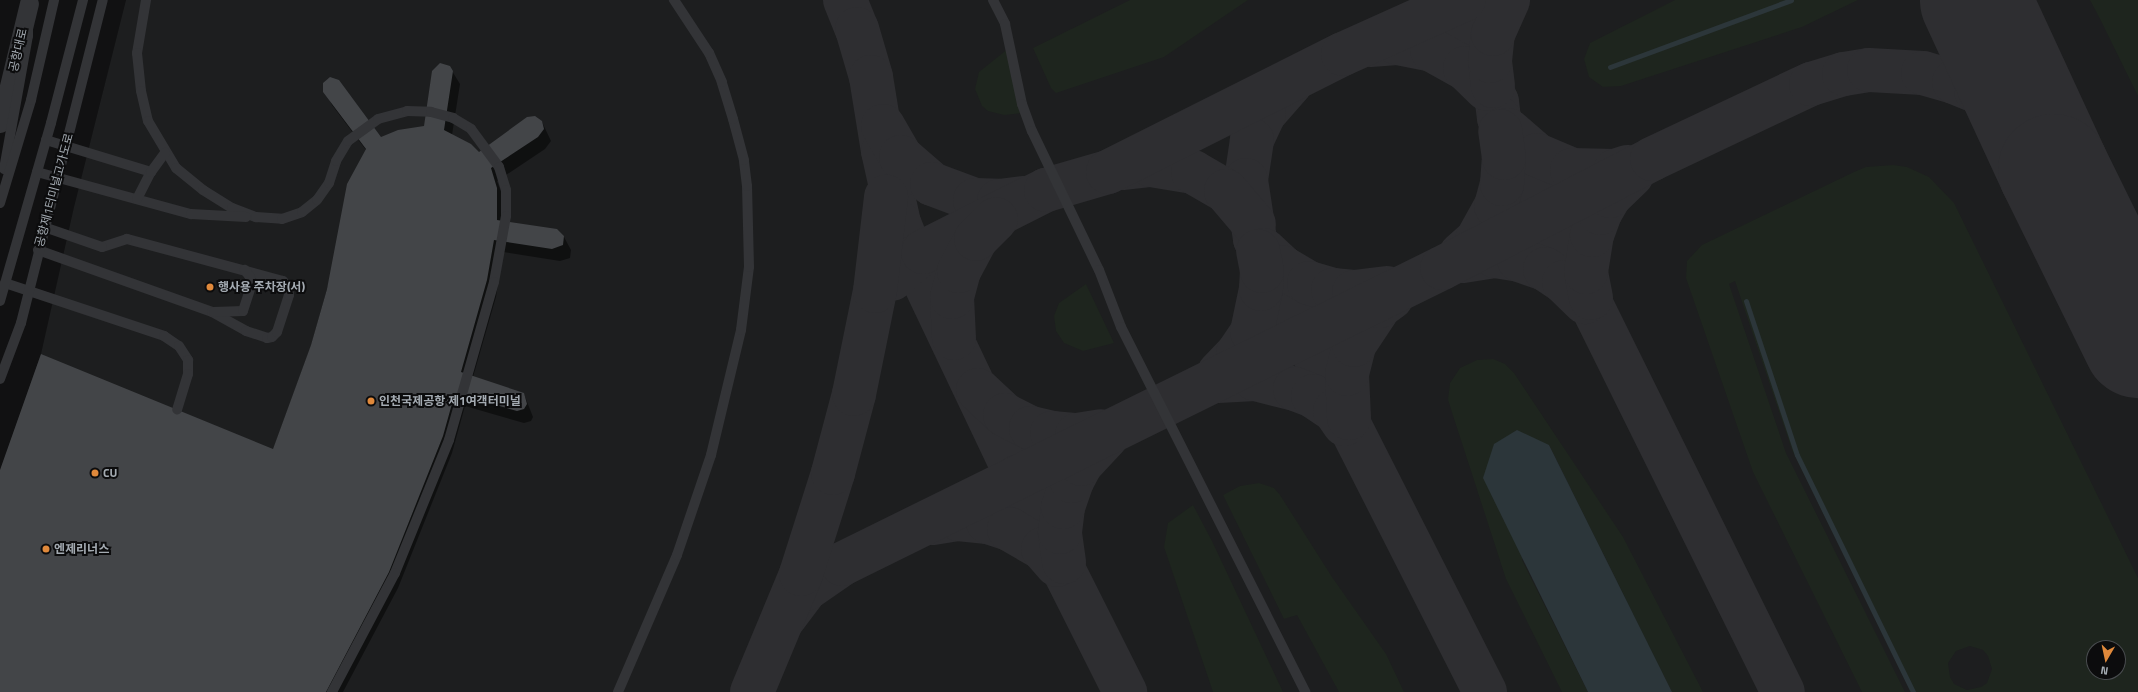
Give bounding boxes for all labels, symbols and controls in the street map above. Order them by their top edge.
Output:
street label: 공항대로 [6,27,30,73]
street label: 공항제1터미널고가도로 [32,132,76,248]
place label: 행사용 주차장(서) [218,280,305,294]
marker: 행사용 주차장(서) [205,282,215,292]
place label: 인천국제공항 제1여객터미널 [379,394,521,408]
marker: 인천국제공항 제1여객터미널 [366,396,376,406]
place label: CU [103,466,117,480]
marker: CU [90,468,100,478]
place label: 엔제리너스 [54,542,109,556]
marker: 엔제리너스 [41,544,51,554]
north arrow [2086,640,2126,680]
text: N [2099,662,2109,679]

